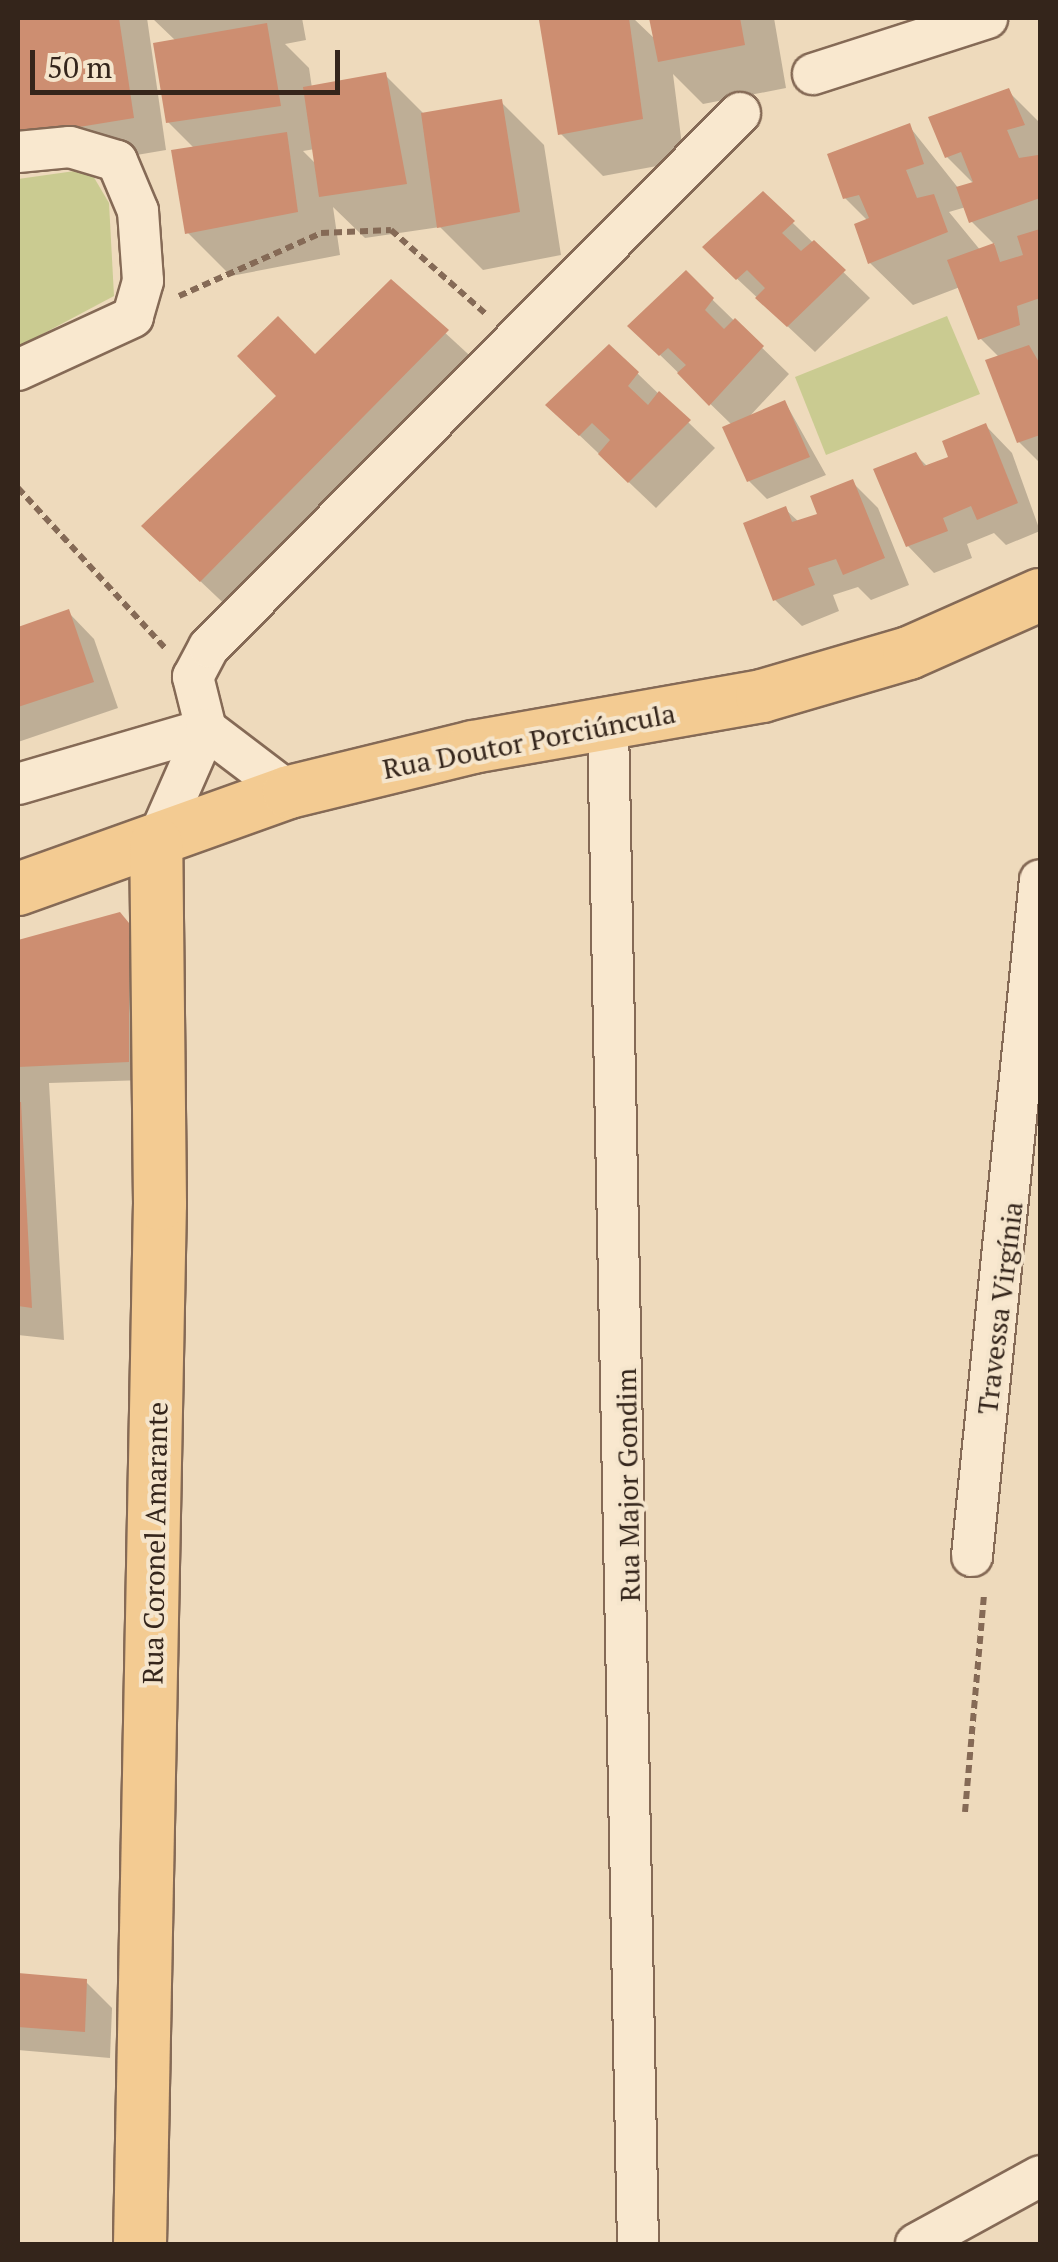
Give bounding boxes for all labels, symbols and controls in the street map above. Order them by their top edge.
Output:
scale bar [35,30,345,92]
text: 50 m [47,47,112,87]
street label: Rua Doutor Porciúncula [380,696,678,786]
street label: Travessa Virgínia [970,1199,1030,1417]
street label: Rua Major Gondim [609,1368,647,1602]
street label: Rua Coronel Amarante [136,1401,174,1685]

